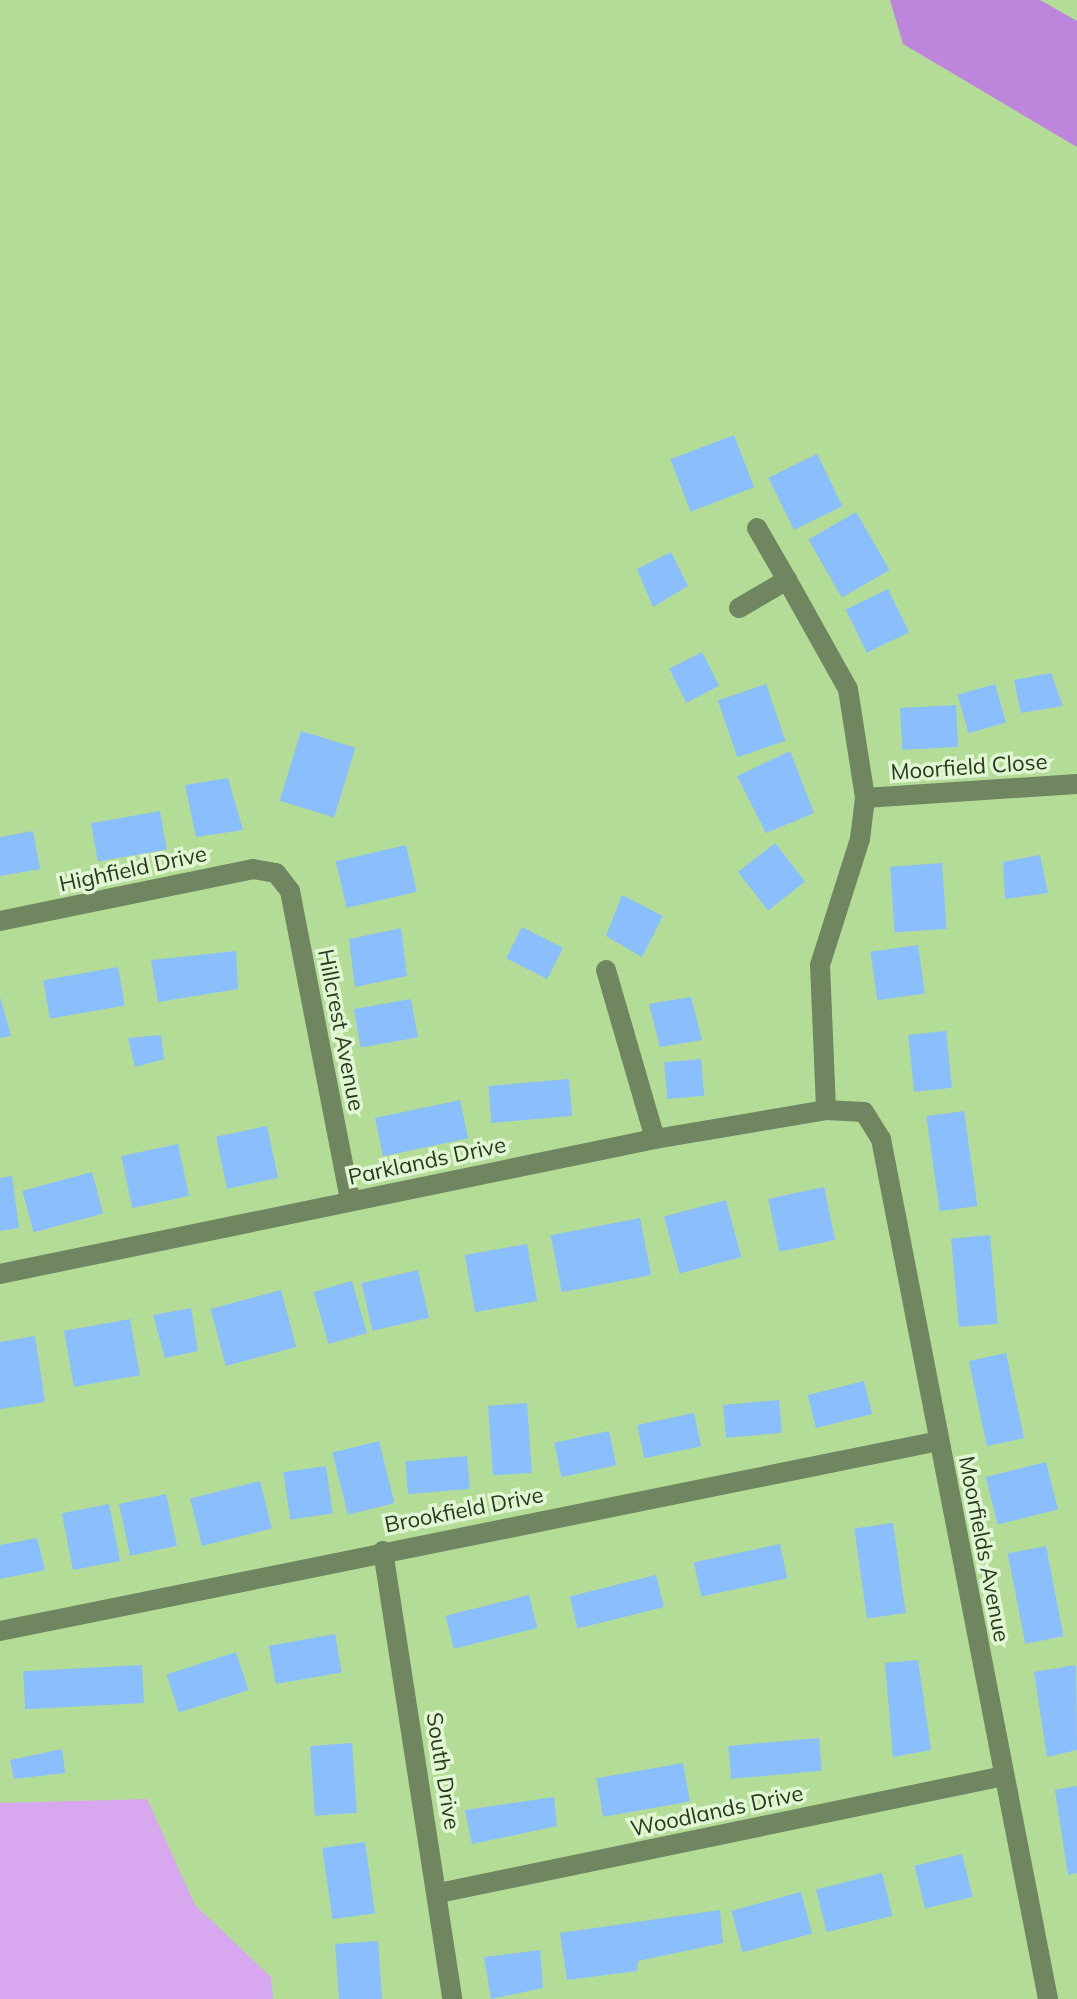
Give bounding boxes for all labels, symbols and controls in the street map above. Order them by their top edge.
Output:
street label: Moorfield Close [890,748,1048,786]
street label: Highfield Drive [57,840,209,898]
street label: Hillcrest Avenue [312,947,370,1113]
street label: Parklands Drive [346,1131,508,1191]
street label: Moorfields Avenue [953,1454,1015,1644]
street label: Brookfield Drive [382,1482,546,1538]
street label: South Drive [421,1710,465,1832]
street label: Woodlands Drive [628,1780,806,1842]

